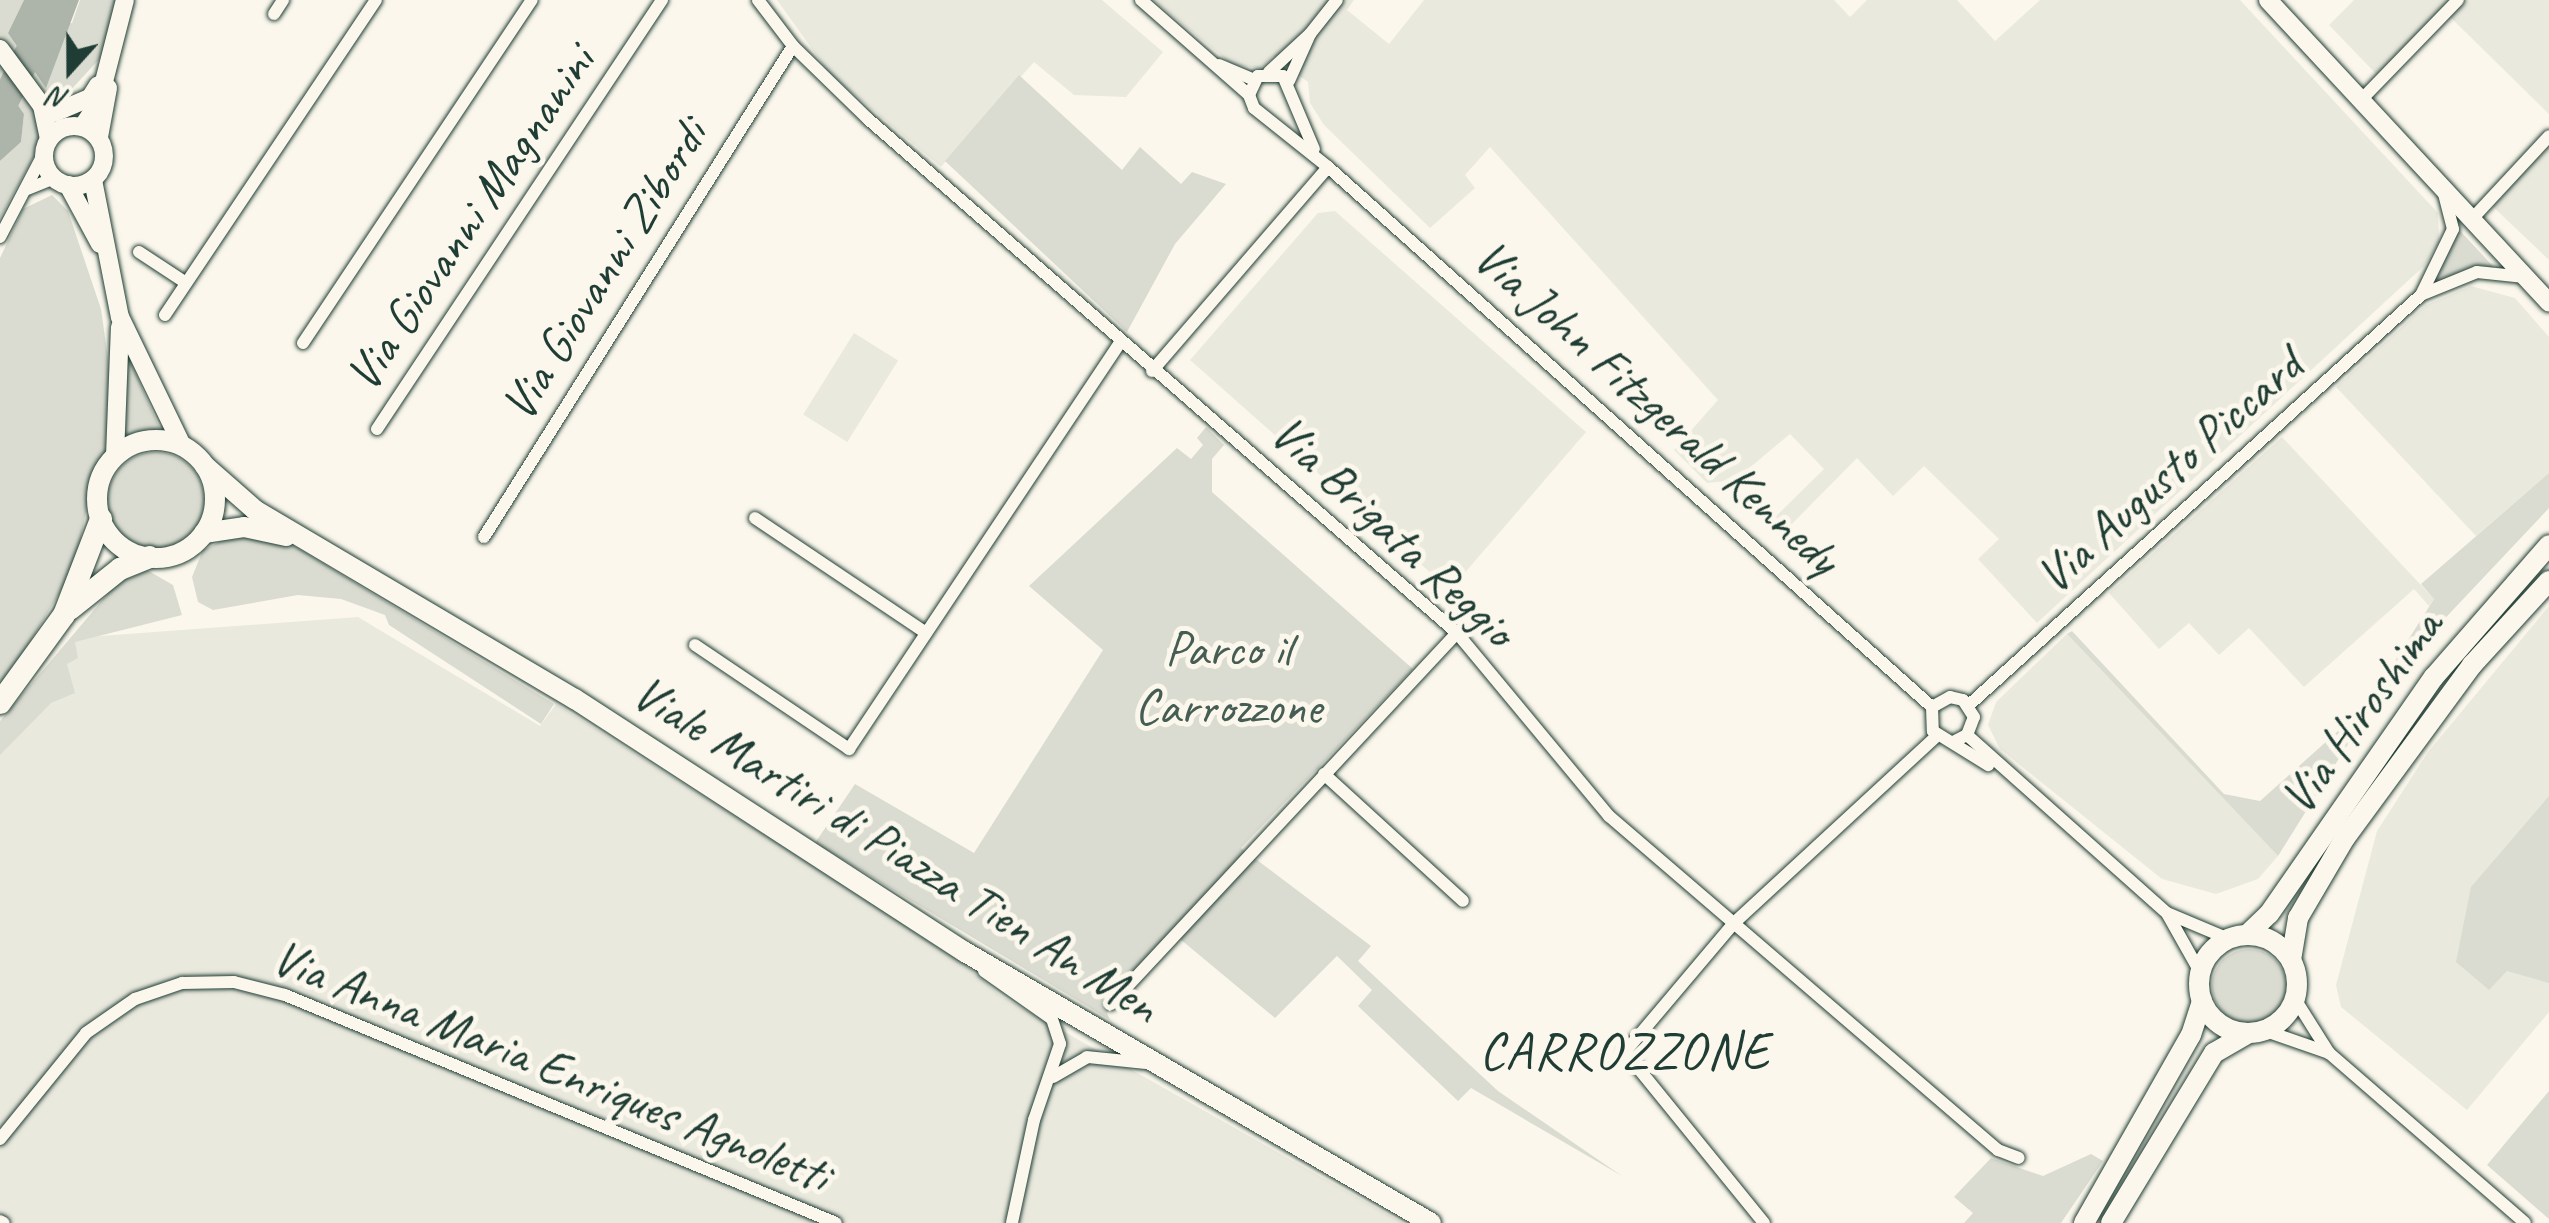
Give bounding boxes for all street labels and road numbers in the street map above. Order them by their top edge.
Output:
street label: Via Giovanni Magnanini [332,34,608,402]
street label: Via Giovanni Zibordi [488,109,720,431]
street label: Via John Fitzgerald Kennedy [1462,227,1852,587]
street label: Via Augusto Piccard [2025,337,2313,605]
street label: Via Brigata Reggio [1259,403,1527,659]
street label: Via Hiroshima [2267,598,2455,826]
street label: Viale Martiri di Piazza Tien An Men [623,663,1169,1035]
street label: Via Anna Maria Enriques Agnoletti [263,926,839,1206]

